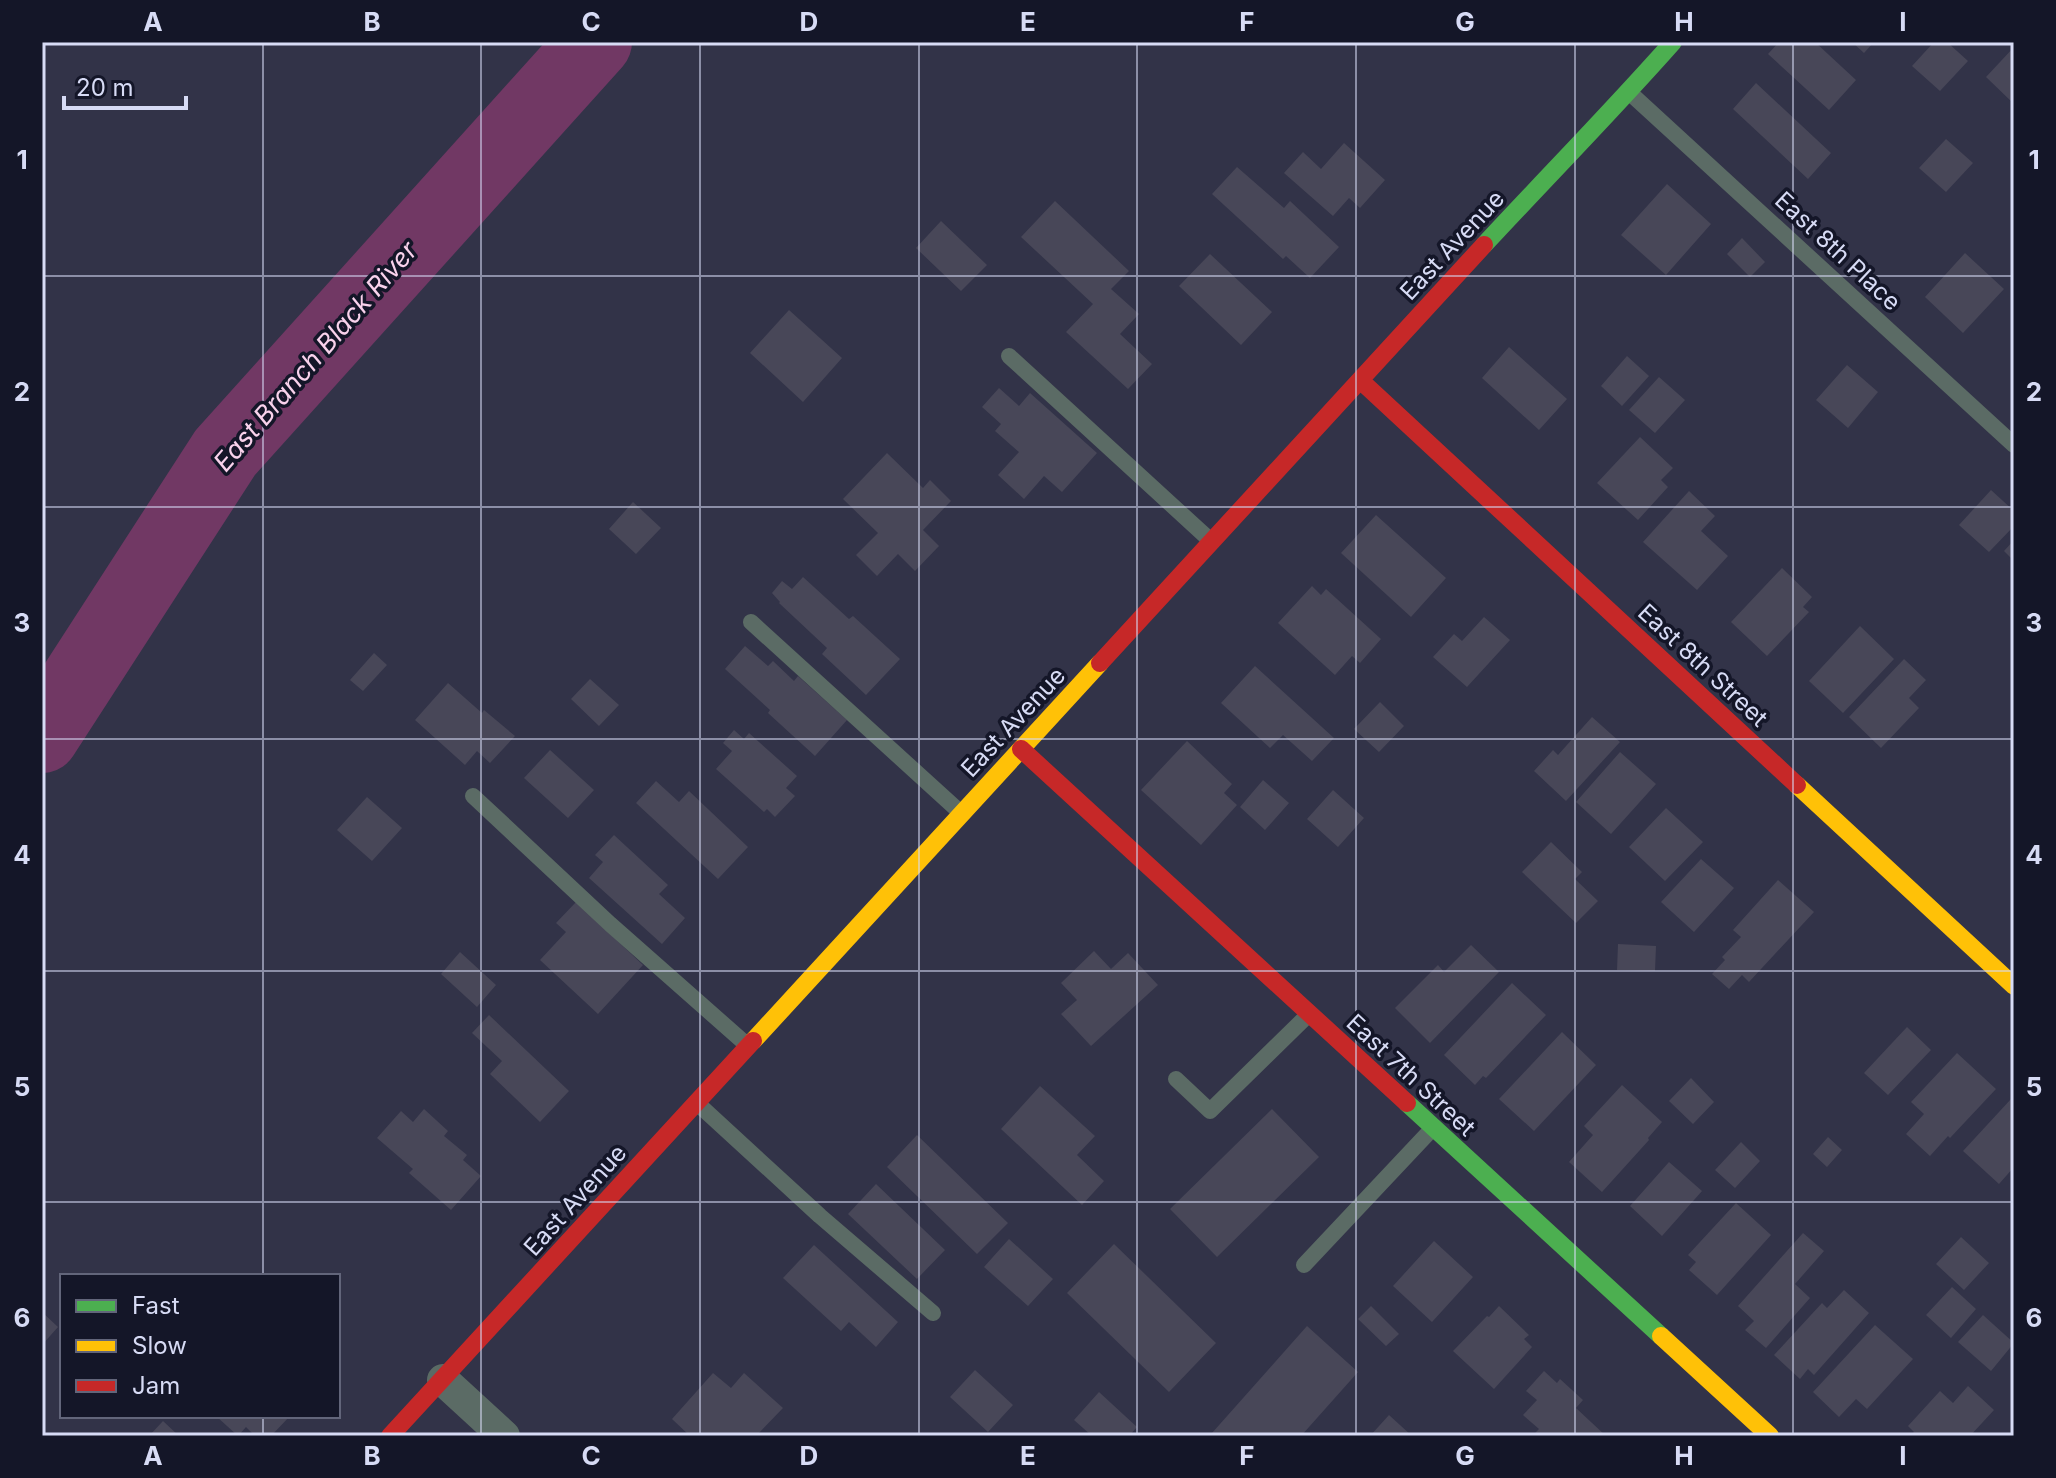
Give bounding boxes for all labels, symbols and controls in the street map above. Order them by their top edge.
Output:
text: A [143,6,163,37]
text: B [363,6,381,37]
text: C [581,6,601,37]
text: D [800,6,818,37]
text: E [1020,6,1036,37]
text: F [1239,6,1255,37]
text: G [1455,6,1475,37]
text: H [1674,6,1694,37]
text: I [1899,6,1907,37]
scale bar [64,60,186,110]
text: 20 m [76,73,134,102]
text: 1 [16,144,28,175]
text: 1 [2028,144,2040,175]
street label: East Avenue [1394,184,1510,306]
street label: East 8th Place [1769,185,1907,317]
water label: East Branch Black River [207,234,424,477]
text: 2 [14,376,30,407]
text: 2 [2026,376,2042,407]
street label: East 8th Street [1632,598,1774,732]
text: 3 [14,607,30,638]
text: 3 [2026,607,2042,638]
street label: East Avenue [955,661,1071,783]
text: 4 [13,839,31,870]
text: 4 [2025,839,2043,870]
street label: East 7th Street [1341,1008,1481,1142]
text: 5 [14,1071,30,1102]
text: 5 [2026,1071,2042,1102]
street label: East Avenue [518,1138,632,1262]
legend [60,1274,340,1418]
text: Fast [132,1291,180,1320]
text: 6 [14,1302,30,1333]
text: 6 [2026,1302,2042,1333]
text: Slow [132,1331,187,1360]
text: Jam [132,1371,180,1400]
text: A [143,1440,163,1471]
text: B [363,1440,381,1471]
text: C [581,1440,601,1471]
text: D [800,1440,818,1471]
text: E [1020,1440,1036,1471]
text: F [1239,1440,1255,1471]
text: G [1455,1440,1475,1471]
text: H [1674,1440,1694,1471]
text: I [1899,1440,1907,1471]

